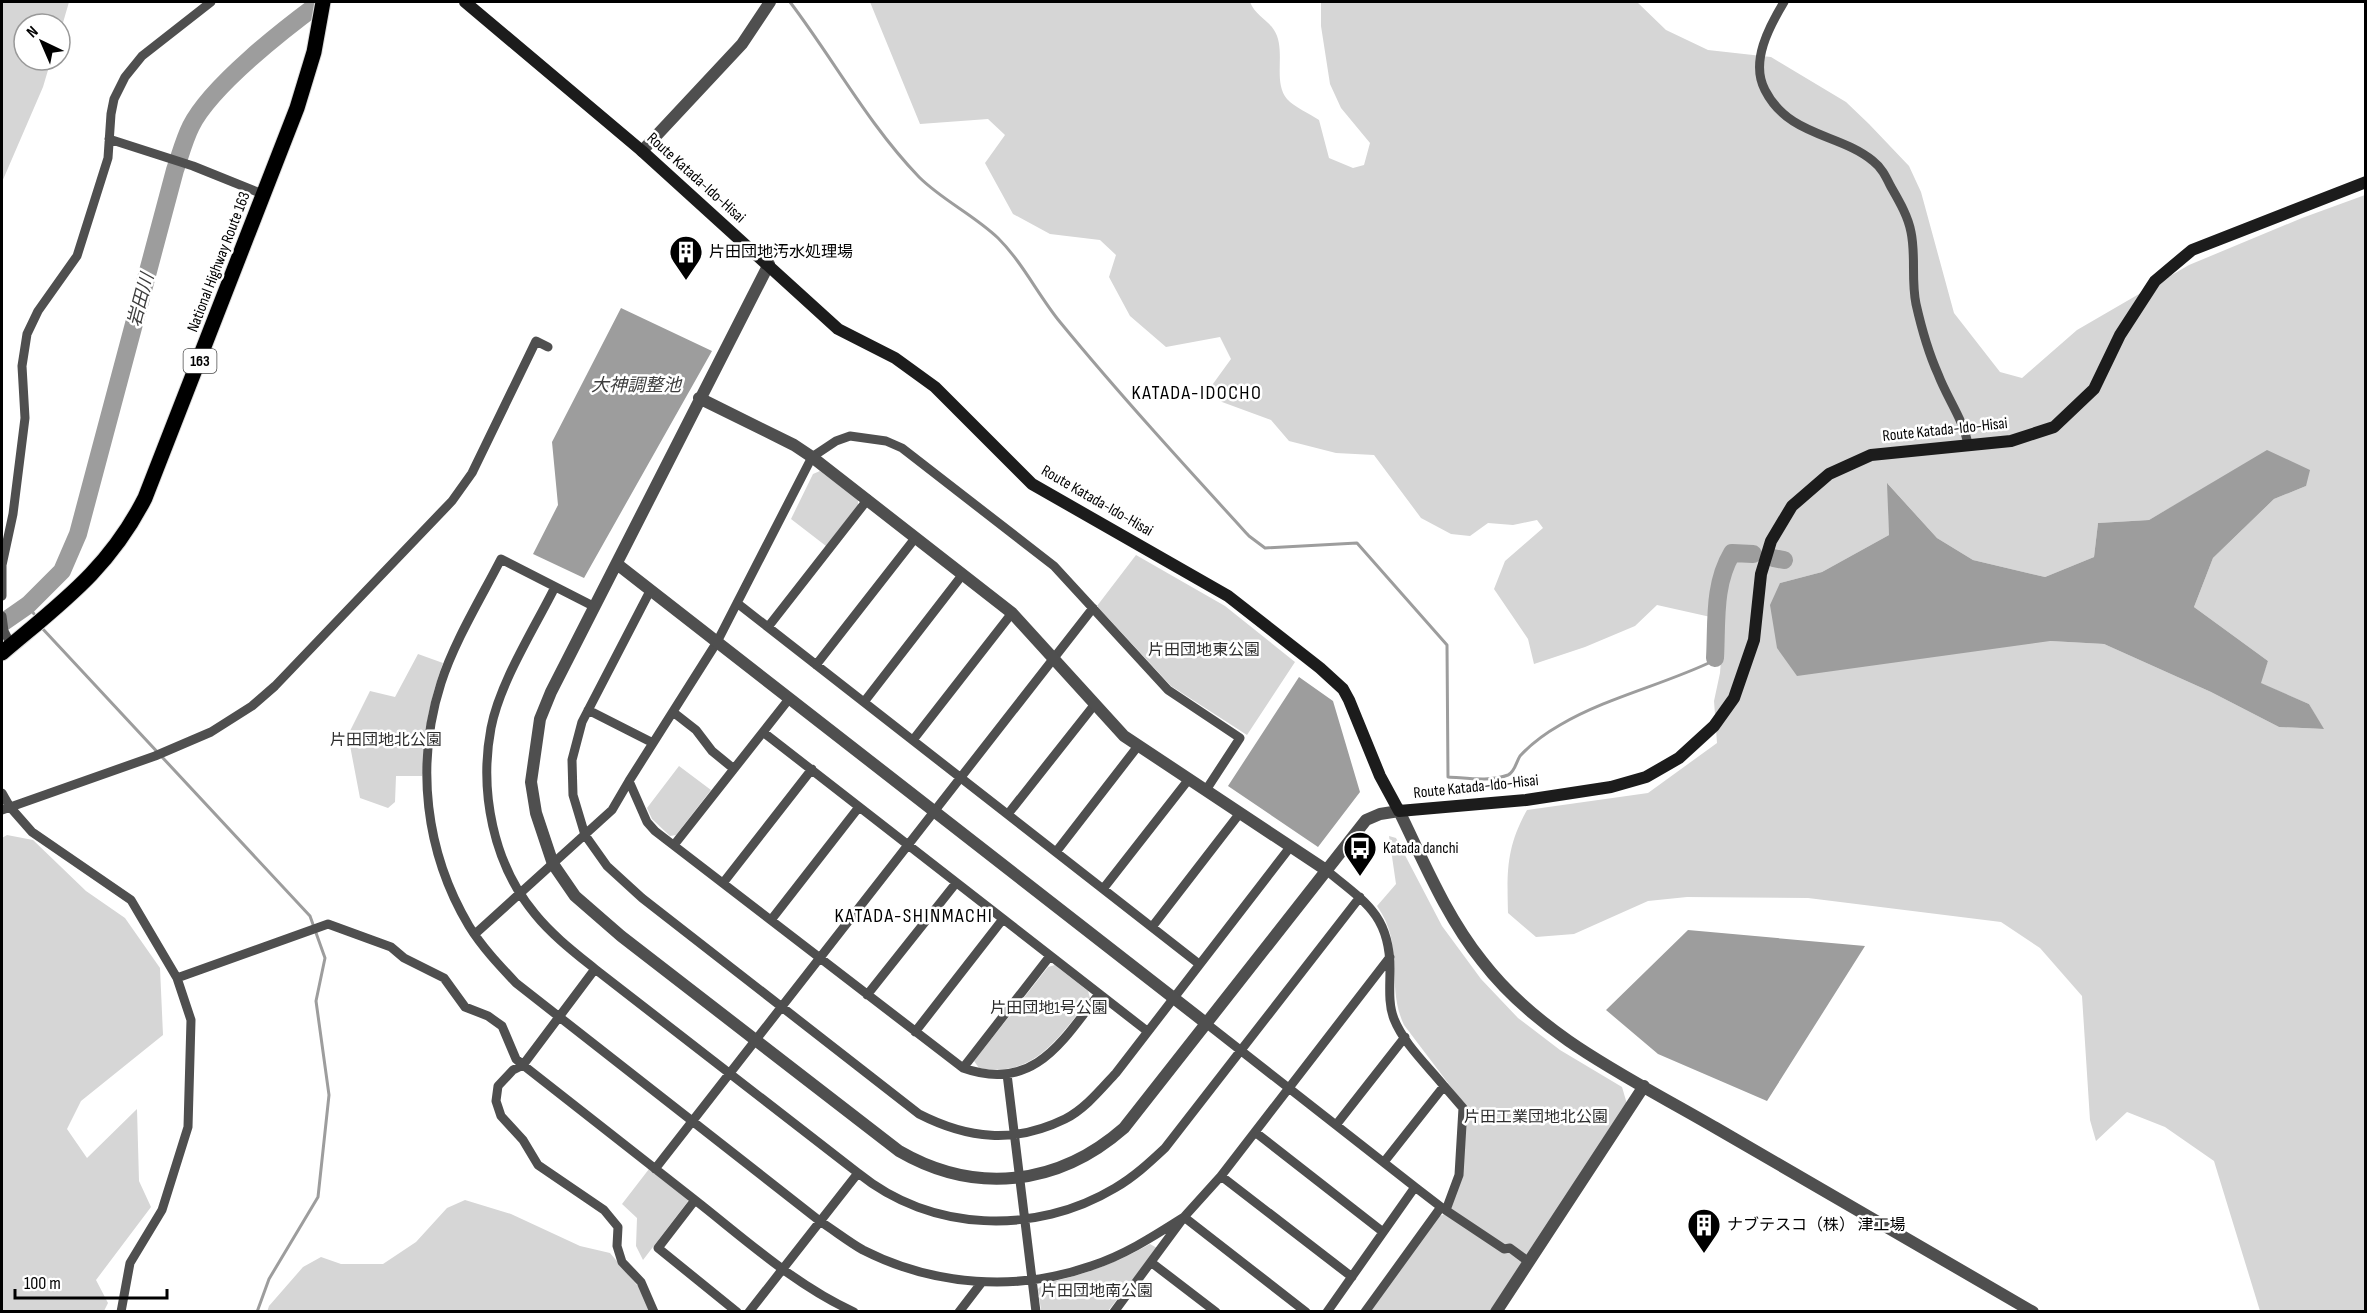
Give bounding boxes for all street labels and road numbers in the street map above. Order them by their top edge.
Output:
street label: Route Katada-Ido-Hisai [643,129,749,227]
street label: National Highway Route 163 [183,189,255,335]
road number: 163 [184,349,216,373]
street label: Route Katada-Ido-Hisai [1882,414,2008,446]
street label: Route Katada-Ido-Hisai [1038,461,1156,541]
street label: Route Katada-Ido-Hisai [1413,771,1539,803]

